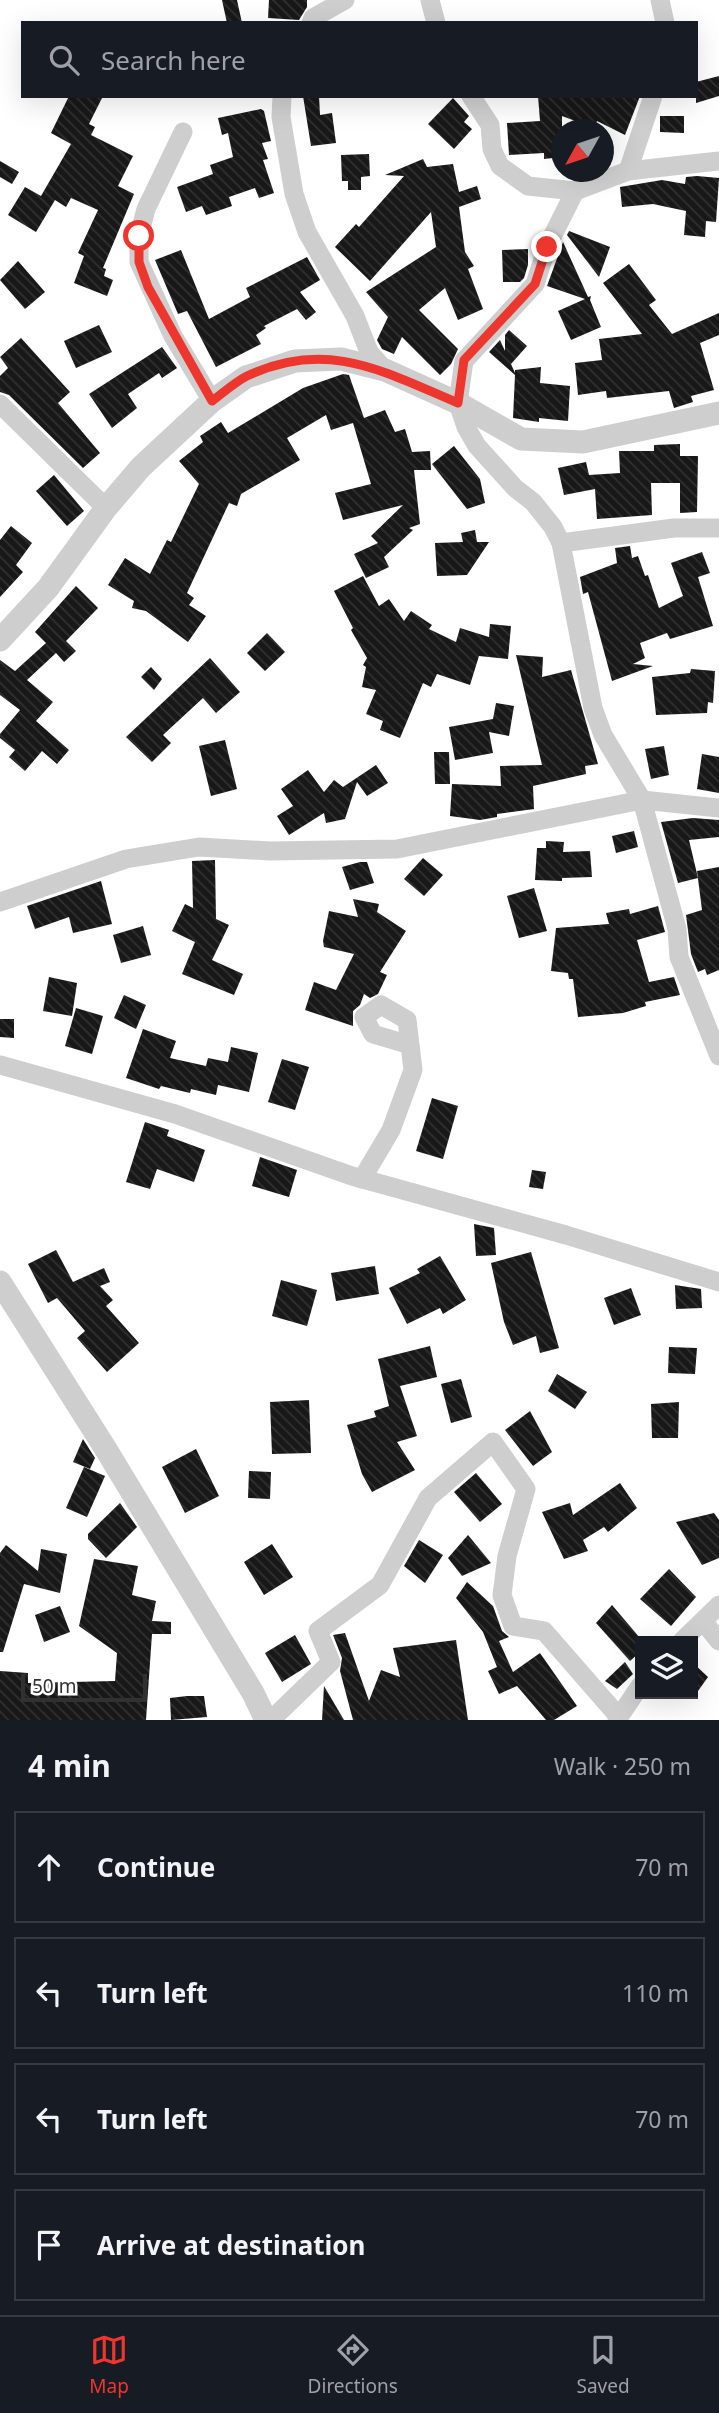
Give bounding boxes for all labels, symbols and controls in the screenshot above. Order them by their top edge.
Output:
search box [21,21,698,98]
icon: search [45,41,83,79]
text: Search here [101,42,246,78]
north arrow [551,119,614,182]
route start [123,220,154,251]
route end [531,231,562,262]
map controls [635,1636,698,1699]
button: layers [635,1636,698,1699]
scale bar [21,1671,147,1703]
text: 50 m [32,1673,76,1699]
text: 4 min [28,1745,111,1786]
text: Walk · 250 m [554,1750,691,1782]
icon: ahead [30,1848,68,1886]
text: Continue [97,1849,215,1885]
text: 70 m [635,1851,689,1883]
icon: left [30,1974,68,2012]
text: Turn left [97,1975,208,2011]
text: 110 m [622,1977,689,2009]
icon: left [30,2100,68,2138]
text: Turn left [97,2101,208,2137]
text: 70 m [635,2103,689,2135]
icon: arrive [30,2226,68,2264]
text: Arrive at destination [97,2227,366,2263]
tab: Map [89,2331,129,2399]
tab: Directions [308,2331,398,2399]
tab: Saved [576,2331,630,2399]

